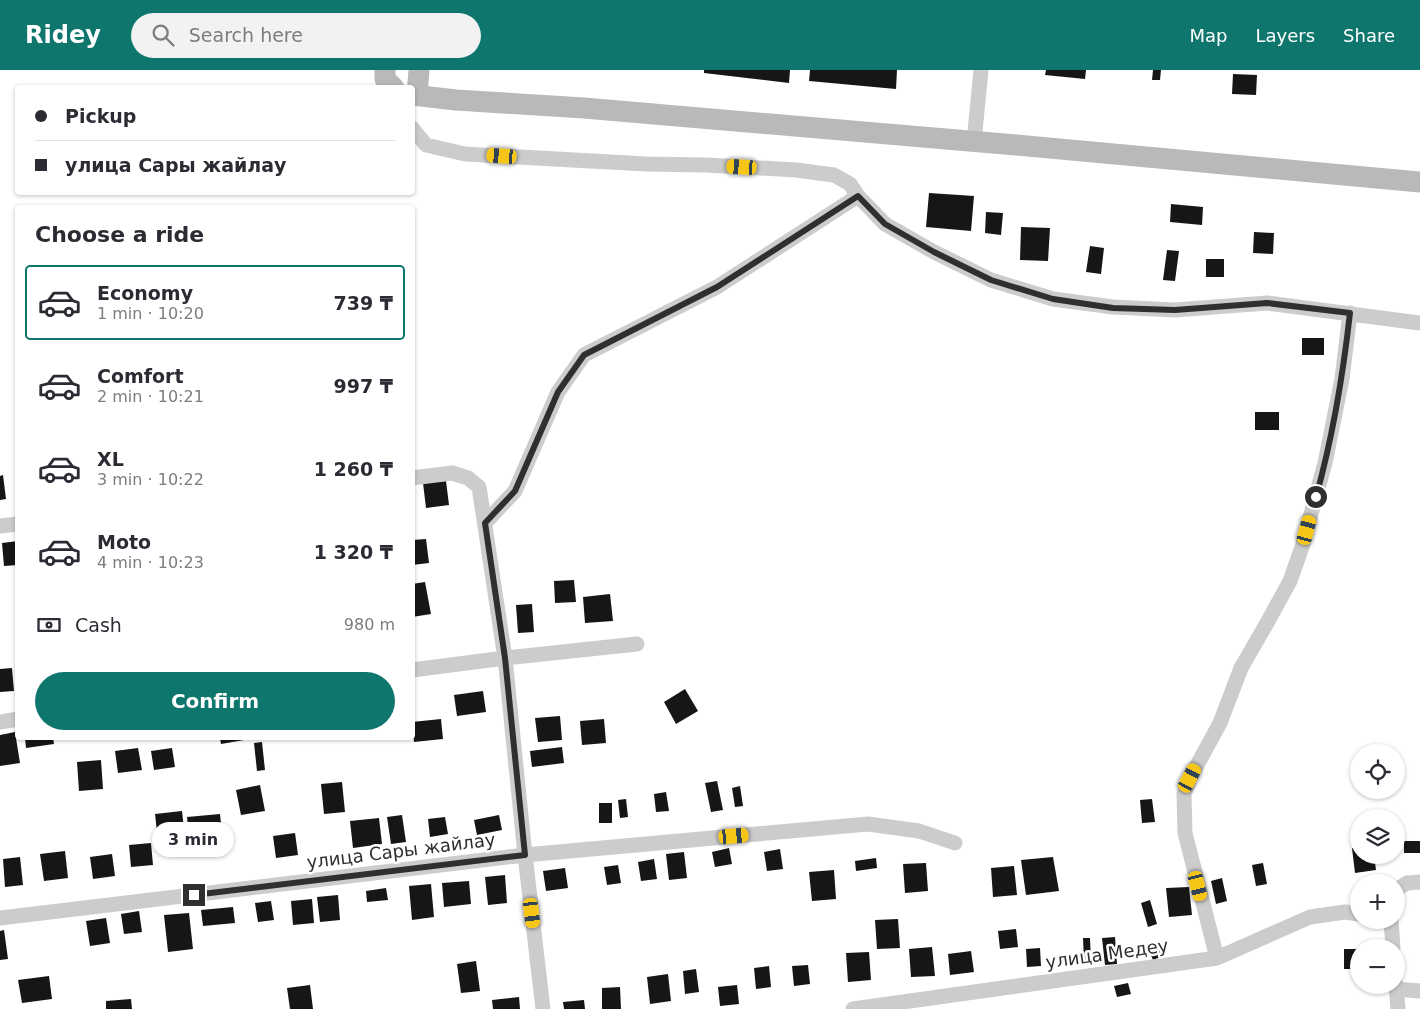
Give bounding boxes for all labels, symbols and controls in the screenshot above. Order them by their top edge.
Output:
search box [131,13,481,58]
text: Ridey [25,21,101,49]
icon: search [149,21,177,49]
text: Search here [189,24,303,46]
text: Map [1189,25,1227,46]
text: Layers [1255,25,1315,46]
text: Share [1343,25,1395,46]
text: Pickup [65,105,136,127]
car [486,147,517,165]
text: улица Сары жайлау [65,154,286,176]
car [726,159,757,175]
text: Choose a ride [35,222,204,247]
icon: car [37,280,82,325]
text: Economy [97,282,193,304]
text: 739 ₸ [334,292,393,314]
text: 1 min · 10:20 [97,304,204,323]
icon: car [37,363,82,408]
text: Comfort [97,365,184,387]
text: 997 ₸ [334,375,393,397]
text: 2 min · 10:21 [97,387,204,406]
icon: car [37,446,82,491]
text: XL [97,448,124,470]
text: 1 260 ₸ [314,458,393,480]
text: 3 min · 10:22 [97,470,204,489]
route start [1305,486,1327,508]
car [1295,514,1318,546]
icon: car [37,529,82,574]
text: Moto [97,531,151,553]
text: 1 320 ₸ [314,541,393,563]
text: 4 min · 10:23 [97,553,204,572]
icon: cash [35,611,63,639]
text: Cash [75,614,122,636]
text: 980 m [344,615,395,634]
button: Confirm [35,672,395,730]
map controls [1350,744,1405,994]
button: locate [1350,744,1405,799]
car [1176,761,1203,795]
button: layers [1350,809,1405,864]
callout: 3 min [153,822,235,858]
car [718,827,749,845]
street label: улица Сары жайлау [305,828,497,873]
text: 3 min [168,830,218,849]
car [1187,870,1208,902]
button: + [1350,874,1405,929]
route end [183,884,205,906]
car [522,897,541,929]
street label: улица Медеу [1044,934,1170,973]
button: − [1350,939,1405,994]

